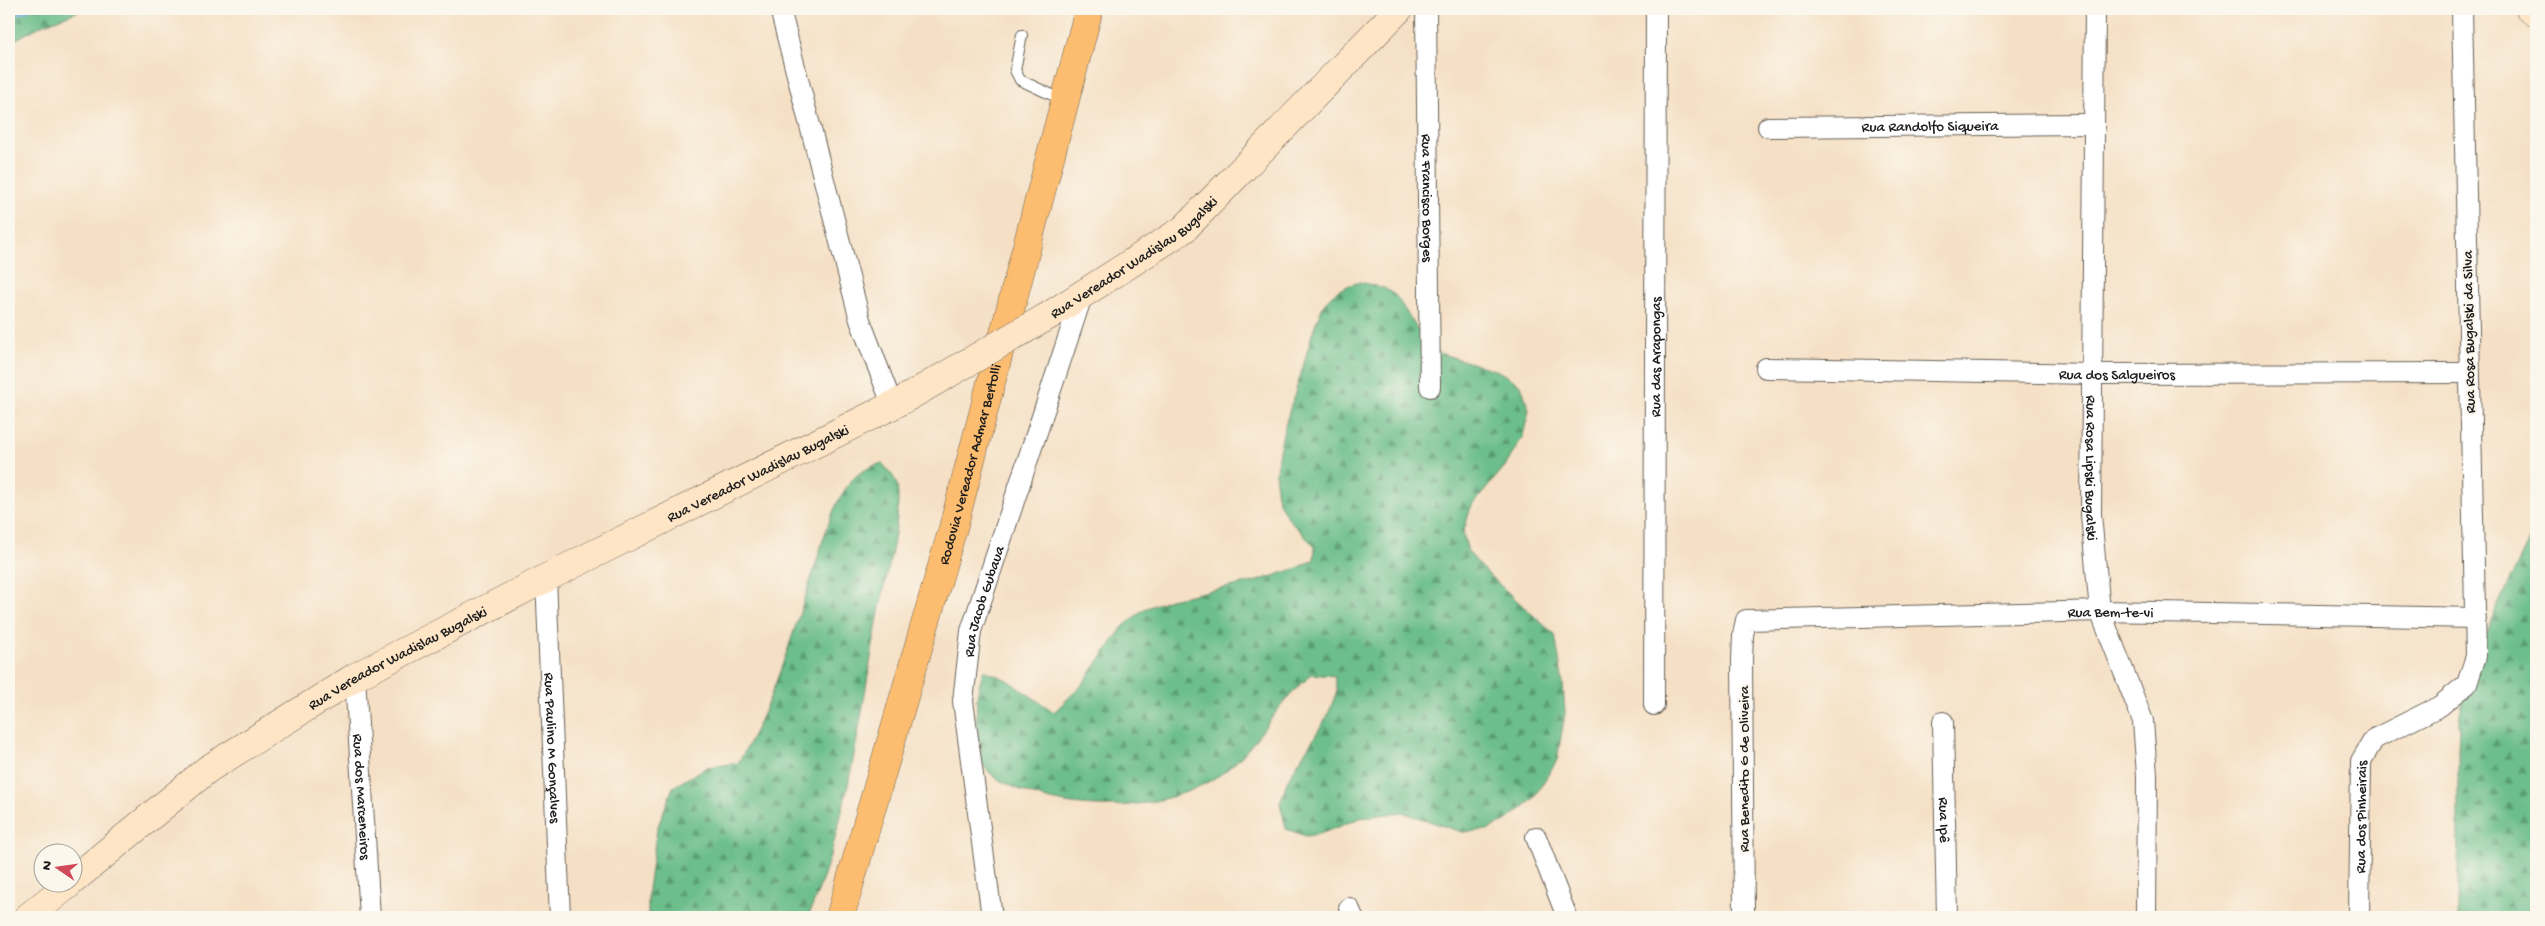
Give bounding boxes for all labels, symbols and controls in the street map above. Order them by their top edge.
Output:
street label: Rua Randolfo Siqueira [1861,118,1999,137]
street label: Rua Francisco Borges [1416,134,1436,263]
street label: Rua Vereador Wadislau Bugalski [1047,193,1222,323]
street label: Rua Rosa Bugalski da Silva [2460,250,2480,414]
street label: Rua das Arapongas [1648,296,1666,417]
street label: Rodovia Vereador Admar Bertolli [936,362,1007,567]
street label: Rua dos Salgueiros [2059,366,2176,385]
street label: Rua Rosa Lipski Bugalski [2080,395,2100,542]
street label: Rua Vereador Wadislau Bugalski [664,421,852,527]
street label: Rua Jacob Gubaua [961,543,1010,658]
street label: Rua Vereador Wadislau Bugalski [305,603,491,715]
street label: Rua Bem-te-vi [2067,604,2154,623]
street label: Rua Paulino M Gonçalves [539,672,563,824]
street label: Rua Benedito G de Oliveira [1736,685,1754,852]
street label: Rua dos Marceneiros [348,733,373,861]
street label: Rua dos Pinheirais [2353,760,2372,873]
street label: Rua Ipê [1934,797,1952,843]
north arrow [32,844,82,894]
text: N [38,859,57,872]

